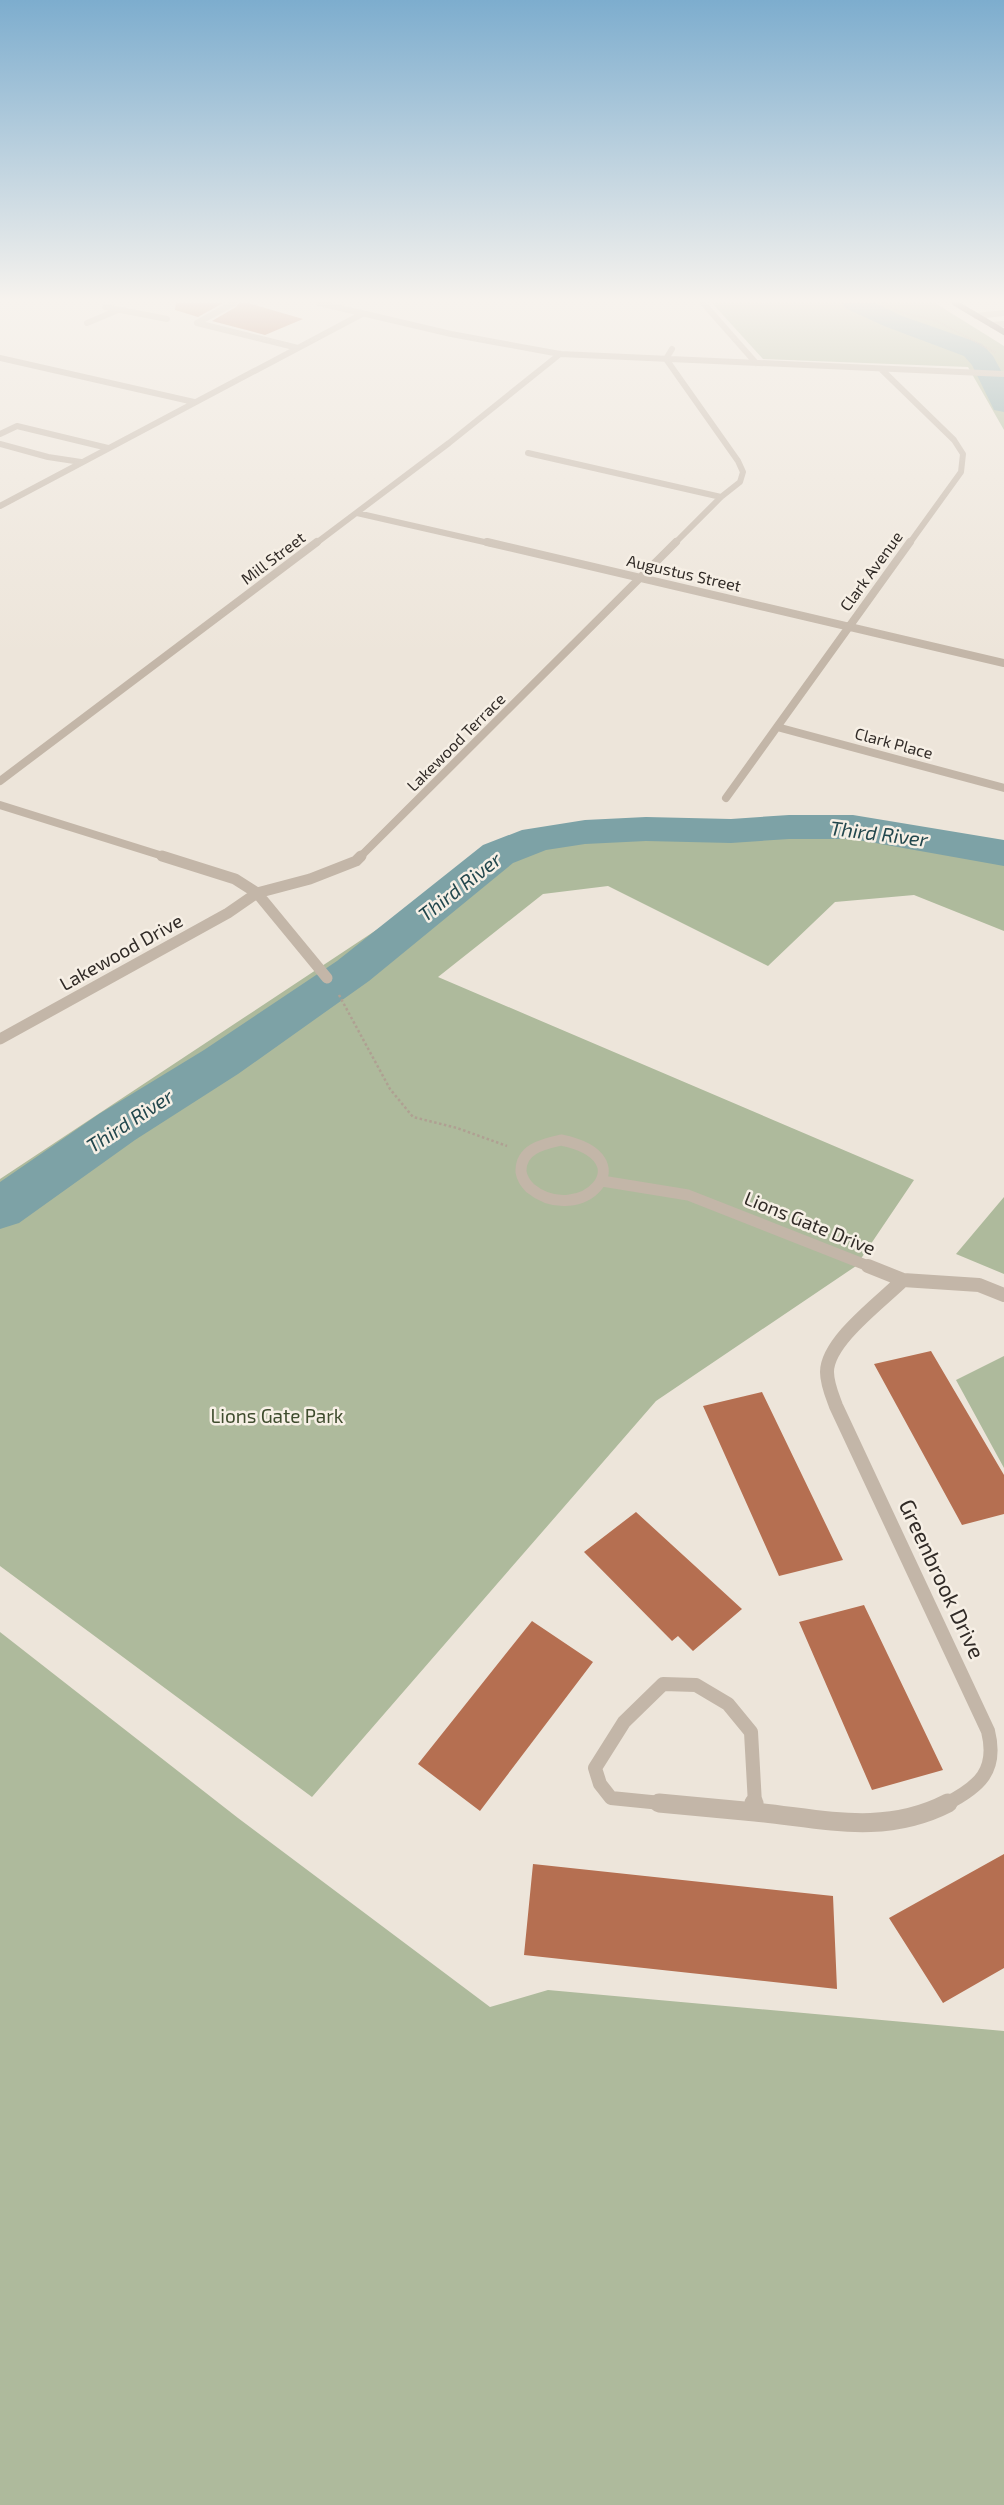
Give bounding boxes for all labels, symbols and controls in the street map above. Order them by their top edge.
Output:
street label: Mill Street [237,527,308,588]
street label: Clark Avenue [835,527,906,614]
street label: Augustus Street [625,550,743,595]
street label: Lakewood Terrace [403,689,509,795]
street label: Clark Place [853,723,935,762]
water label: Third River [829,815,930,851]
water label: Third River [413,846,506,926]
street label: Lakewood Drive [55,908,186,995]
water label: Third River [82,1083,178,1157]
street label: Lions Gate Drive [741,1186,879,1259]
park label: Lions Gate Park [210,1404,344,1427]
street label: Greenbrook Drive [895,1495,991,1662]

